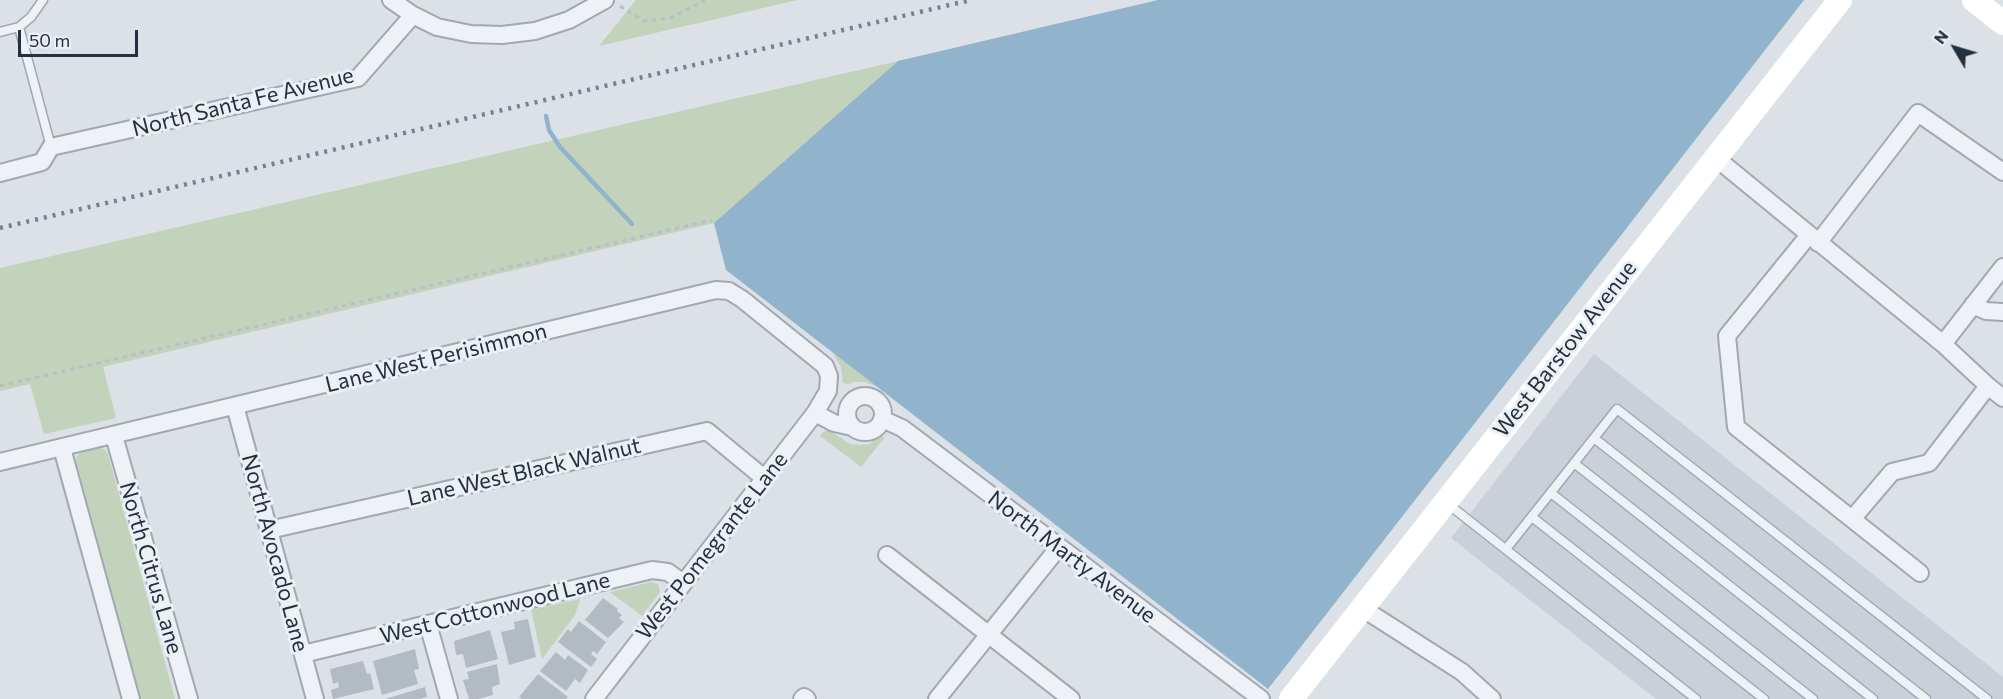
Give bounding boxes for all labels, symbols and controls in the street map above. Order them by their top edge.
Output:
scale bar [21,18,141,56]
north arrow [1925,18,1985,78]
text: N [1929,26,1952,47]
text: 50 m [29,29,70,51]
street label: North Santa Fe Avenue [129,62,357,142]
street label: West Barstow Avenue [1488,256,1642,442]
street label: Lane West Perisimmon [322,318,550,398]
street label: Lane West Black Walnut [405,432,643,512]
street label: West Pomegrante Lane [631,447,793,645]
street label: North Avocado Lane [236,451,314,655]
street label: North Citrus Lane [114,479,188,657]
street label: North Marty Avenue [983,485,1161,629]
street label: West Cottonwood Lane [377,567,613,649]

